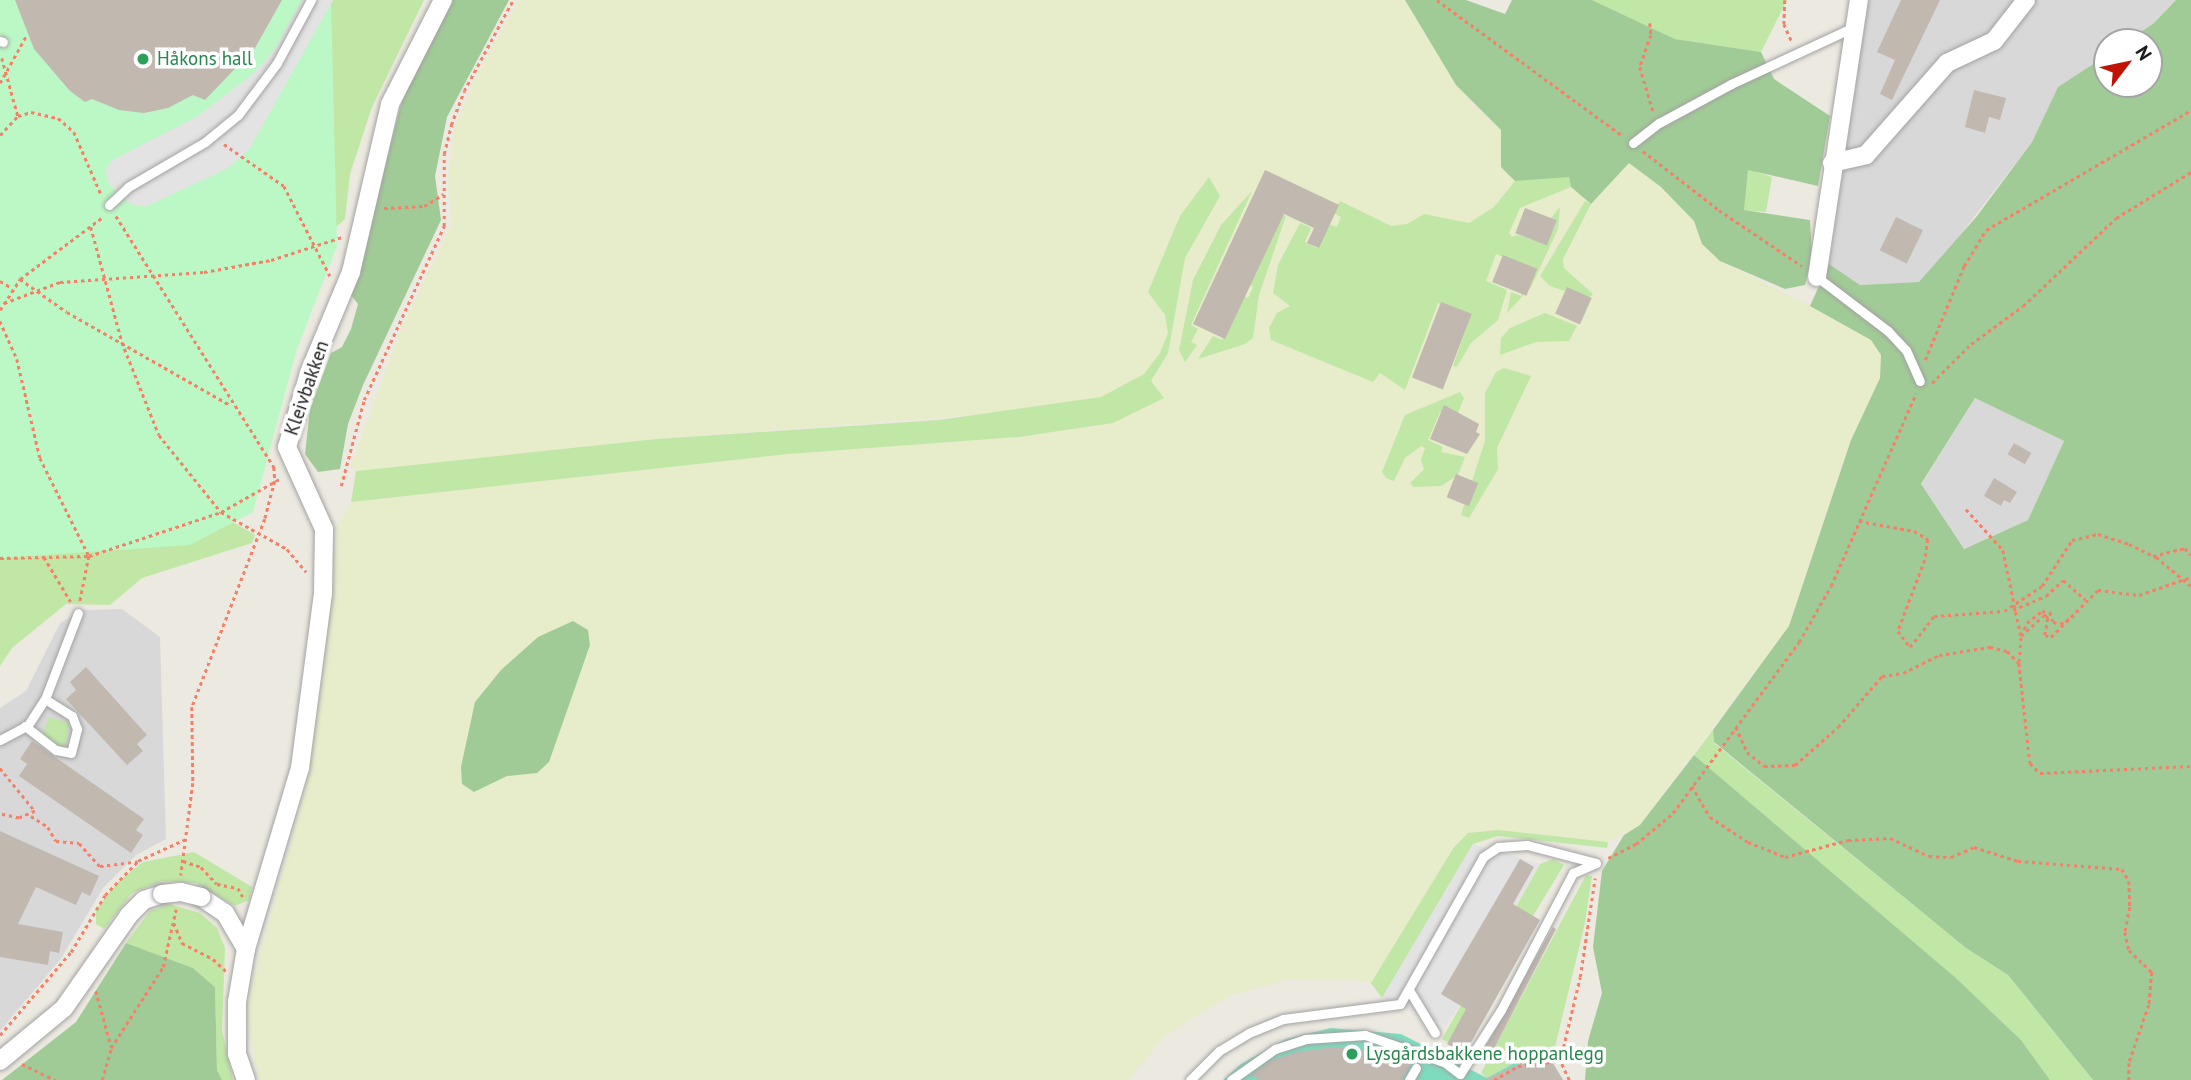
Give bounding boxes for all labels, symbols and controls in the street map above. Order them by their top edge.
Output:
north arrow [2093,28,2163,98]
text: N [2131,41,2158,65]
place label: Håkons hall [157,48,253,70]
marker: Håkons hall [135,51,151,67]
street label: Kleivbakken [280,338,334,438]
place label: Lysgårdsbakkene hoppanlegg [1366,1043,1604,1065]
marker: Lysgårdsbakkene hoppanlegg [1344,1046,1360,1062]

